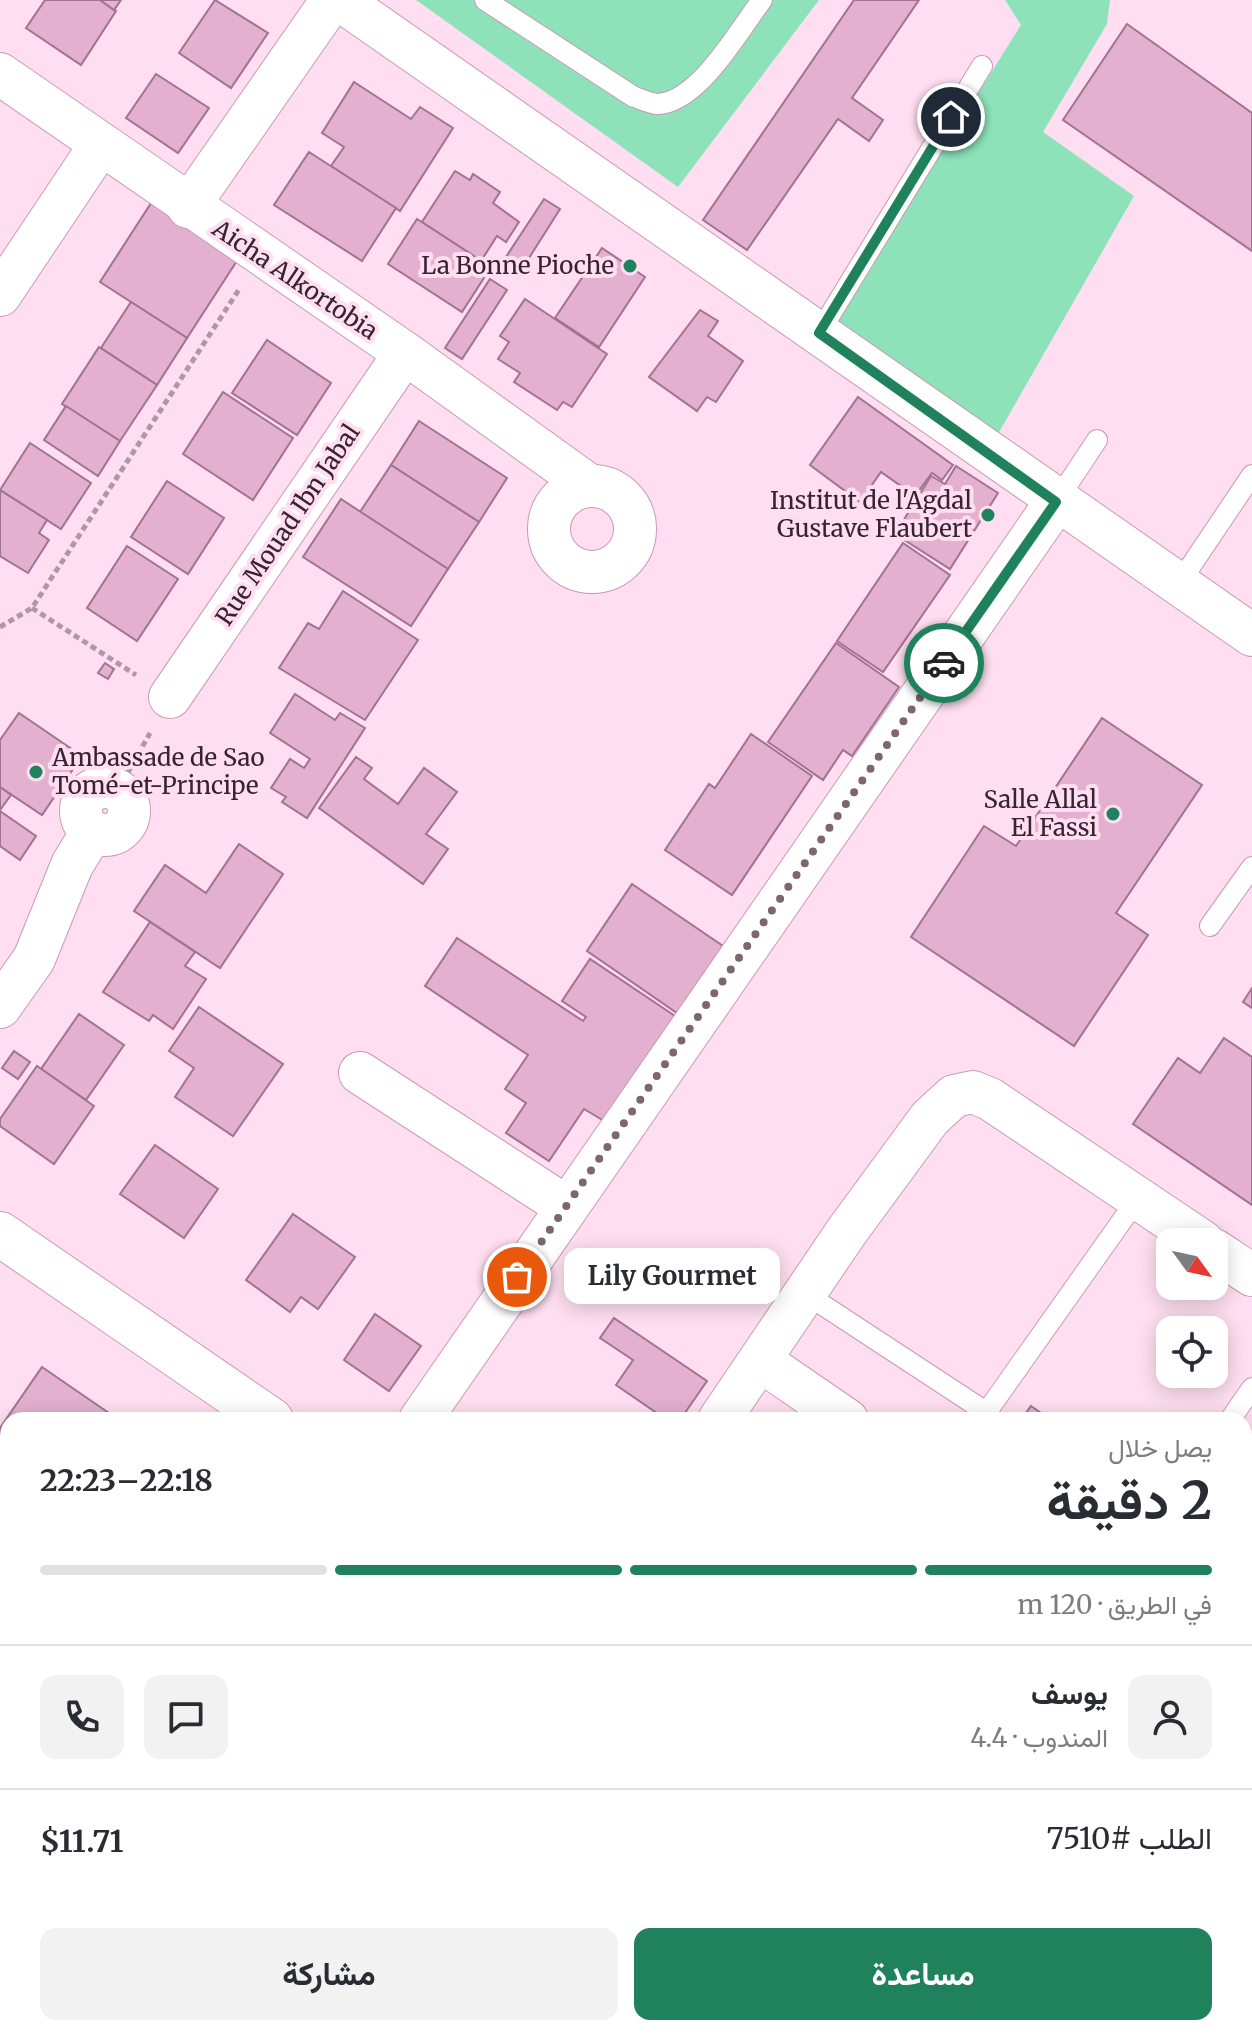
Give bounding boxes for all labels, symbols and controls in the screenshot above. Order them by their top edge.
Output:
pin [917,83,985,151]
icon: home [929,95,973,139]
street label: Aicha Alkortobia [206,212,384,346]
place label: La Bonne Pioche [421,250,614,281]
marker: La Bonne Pioche [621,257,639,275]
street label: Rue Mouad Ibn Jabal [209,418,366,631]
place label: Institut de l'Agdal Gustave Flaubert [770,485,973,544]
marker: Institut de l'Agdal Gustave Flaubert [979,506,997,524]
courier [904,623,984,703]
icon: car [922,641,966,685]
place label: Ambassade de Sao Tomé-et-Principe [51,742,264,801]
marker: Ambassade de Sao Tomé-et-Principe [27,763,45,781]
place label: Salle Allal El Fassi [984,784,1097,843]
marker: Salle Allal El Fassi [1104,805,1122,823]
north arrow [1156,1228,1228,1300]
map controls [1156,1228,1228,1388]
pin [483,1243,551,1311]
callout: Lily Gourmet [565,1249,781,1305]
icon: bag [495,1255,539,1299]
text: Lily Gourmet [587,1259,757,1292]
button: locate [1156,1316,1228,1388]
text: يصل خلال [1108,1431,1212,1464]
text: 22:18–22:23 [40,1461,213,1499]
text: 2 دقيقة [1046,1468,1212,1533]
text: في الطريق · 120 m [1017,1588,1212,1621]
text: يوسف [1031,1674,1108,1712]
button: phone [40,1675,124,1759]
button: chat [144,1675,228,1759]
button: person [1128,1675,1212,1759]
text: المندوب · 4.4 [970,1721,1108,1754]
text: الطلب #7510 [1047,1819,1212,1857]
text: $11.71 [40,1822,124,1860]
button: مشاركة [40,1928,618,2020]
button: مساعدة [634,1928,1212,2020]

